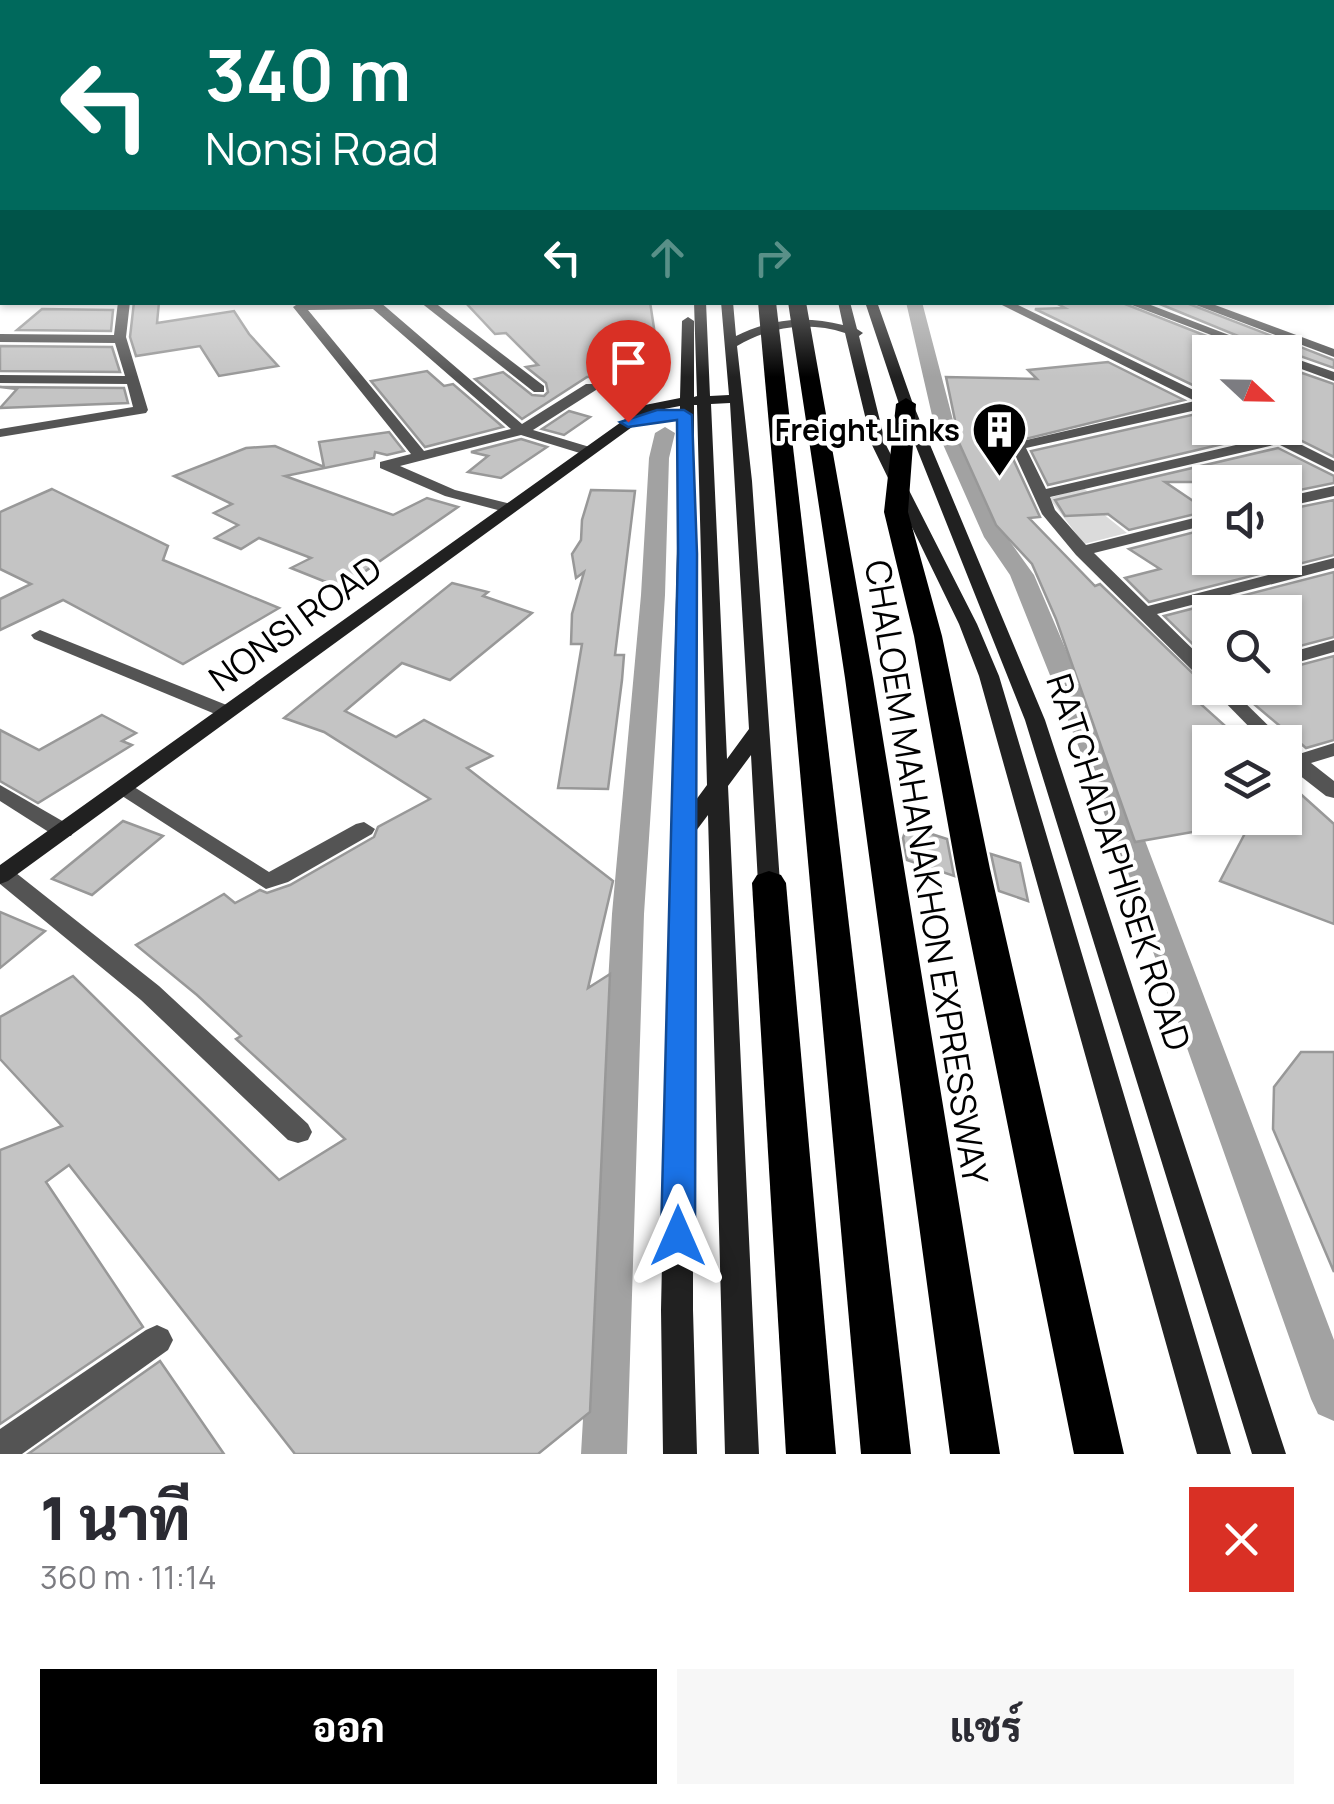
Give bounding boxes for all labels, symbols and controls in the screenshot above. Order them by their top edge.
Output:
text: 340 m [205,26,411,122]
icon: left [40,40,170,170]
text: Nonsi Road [205,117,439,179]
icon: left [535,230,590,285]
icon: ahead [640,230,695,285]
icon: right [745,230,800,285]
pin [586,320,671,423]
icon: arrive [601,335,656,390]
north arrow [1192,335,1302,445]
map controls [1192,335,1302,835]
building icon: Freight Links [969,399,1029,478]
place label: Freight Links [775,409,960,450]
button: sound [1192,465,1302,575]
street label: NONSI ROAD [199,544,391,702]
street label: CHALOEM MAHANAKHON EXPRESSWAY [854,557,1000,1188]
button: search [1192,595,1302,705]
street label: RATCHADAPHISEK ROAD [1035,668,1203,1056]
button: layers [1192,725,1302,835]
position arrow [626,1184,730,1288]
text: 1 นาที [40,1476,191,1558]
button: close [1189,1487,1294,1592]
text: 360 m · 11:14 [40,1555,217,1599]
button: ออก [40,1669,657,1784]
button: แชร์ [677,1669,1294,1784]

